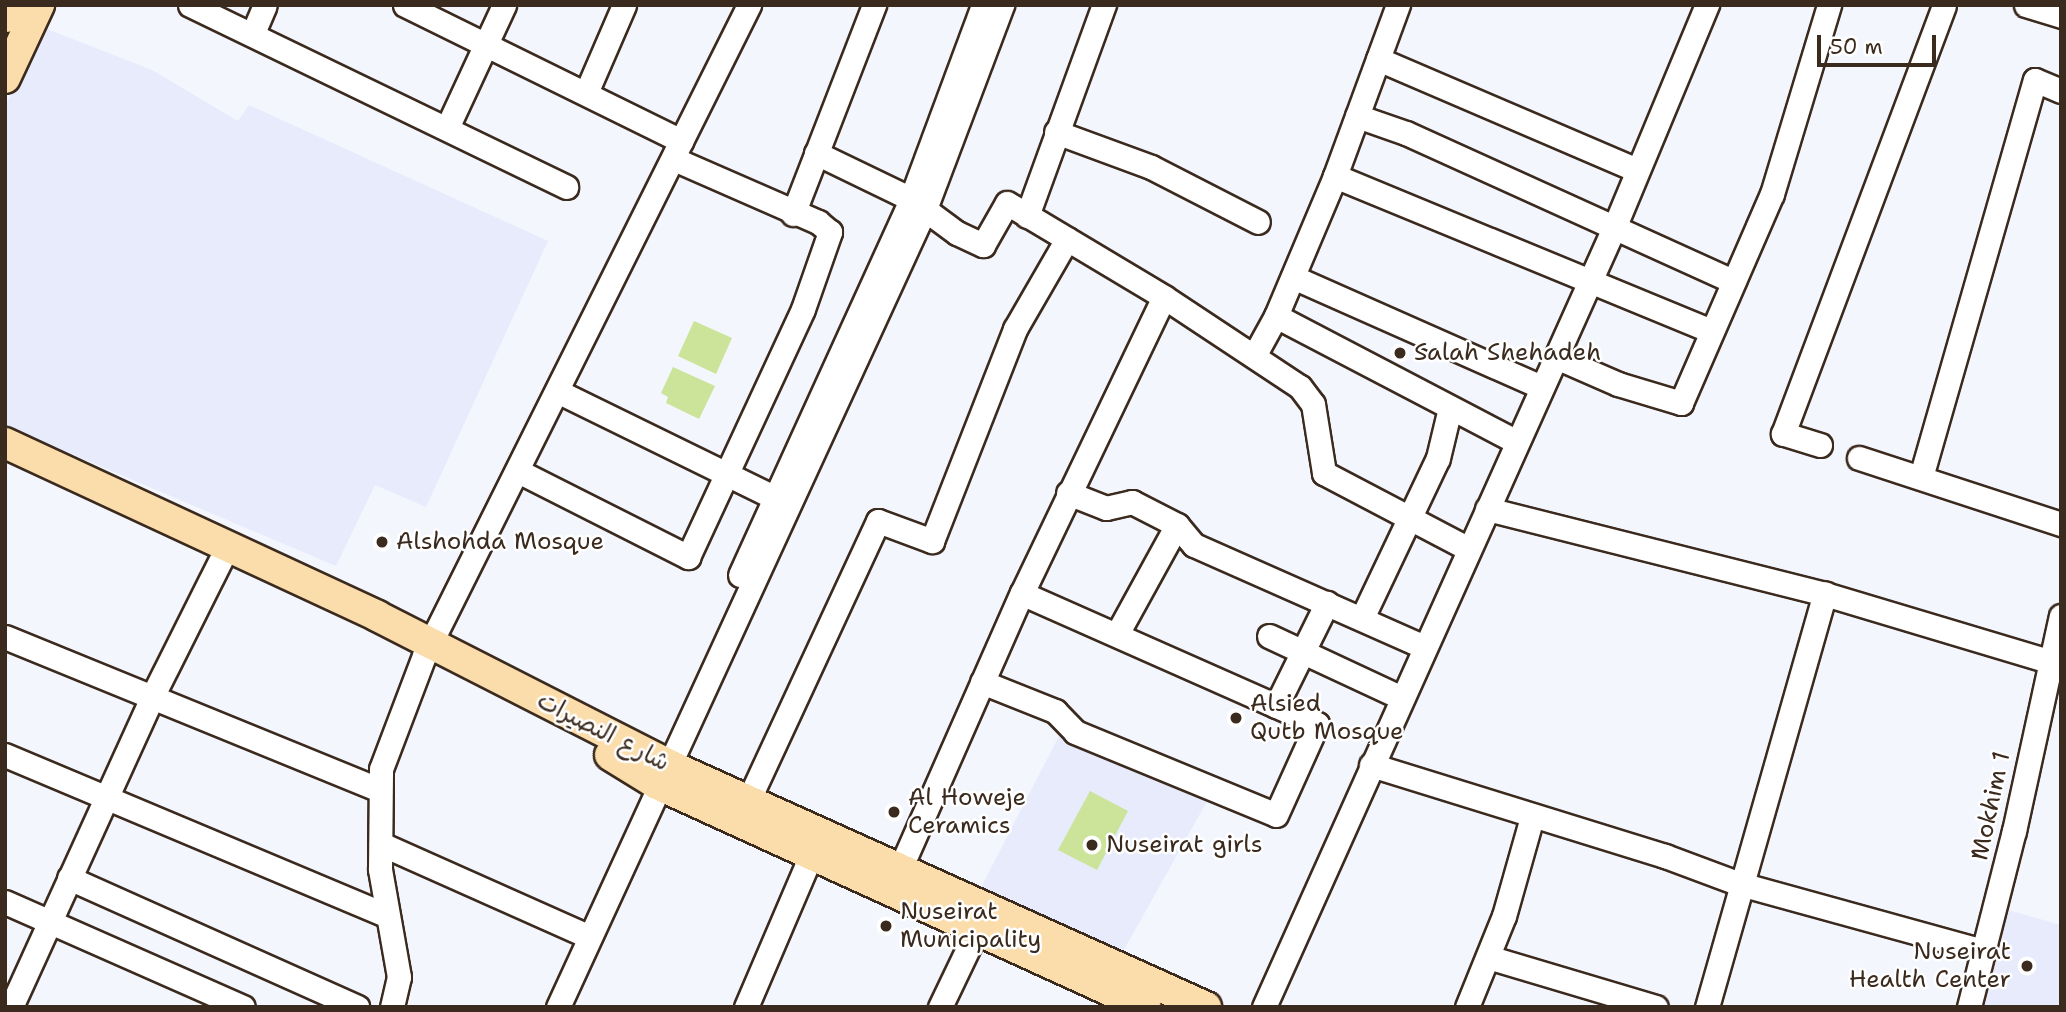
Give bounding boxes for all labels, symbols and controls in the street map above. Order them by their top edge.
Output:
scale bar [1821,21,1940,65]
text: 50 m [1830,33,1883,61]
place label: Salah Shehadeh [1414,339,1601,367]
marker: Salah Shehadeh [1392,345,1408,361]
place label: Alshohda Mosque [396,528,604,556]
marker: Alshohda Mosque [374,534,390,550]
street label: شارع النصيرات [532,686,674,778]
place label: Alsied Qutb Mosque [1250,690,1404,746]
marker: Alsied Qutb Mosque [1228,710,1244,726]
street label: Mokhim 1 [1965,749,2017,863]
place label: Al Howeje Ceramics [908,784,1026,840]
marker: Al Howeje Ceramics [886,804,902,820]
place label: Nuseirat girls [1106,831,1263,859]
marker: Nuseirat girls [1084,837,1100,853]
place label: Nuseirat Municipality [900,898,1041,954]
marker: Nuseirat Municipality [878,918,894,934]
place label: Nuseirat Health Center [1849,938,2011,994]
marker: Nuseirat Health Center [2017,956,2037,976]

